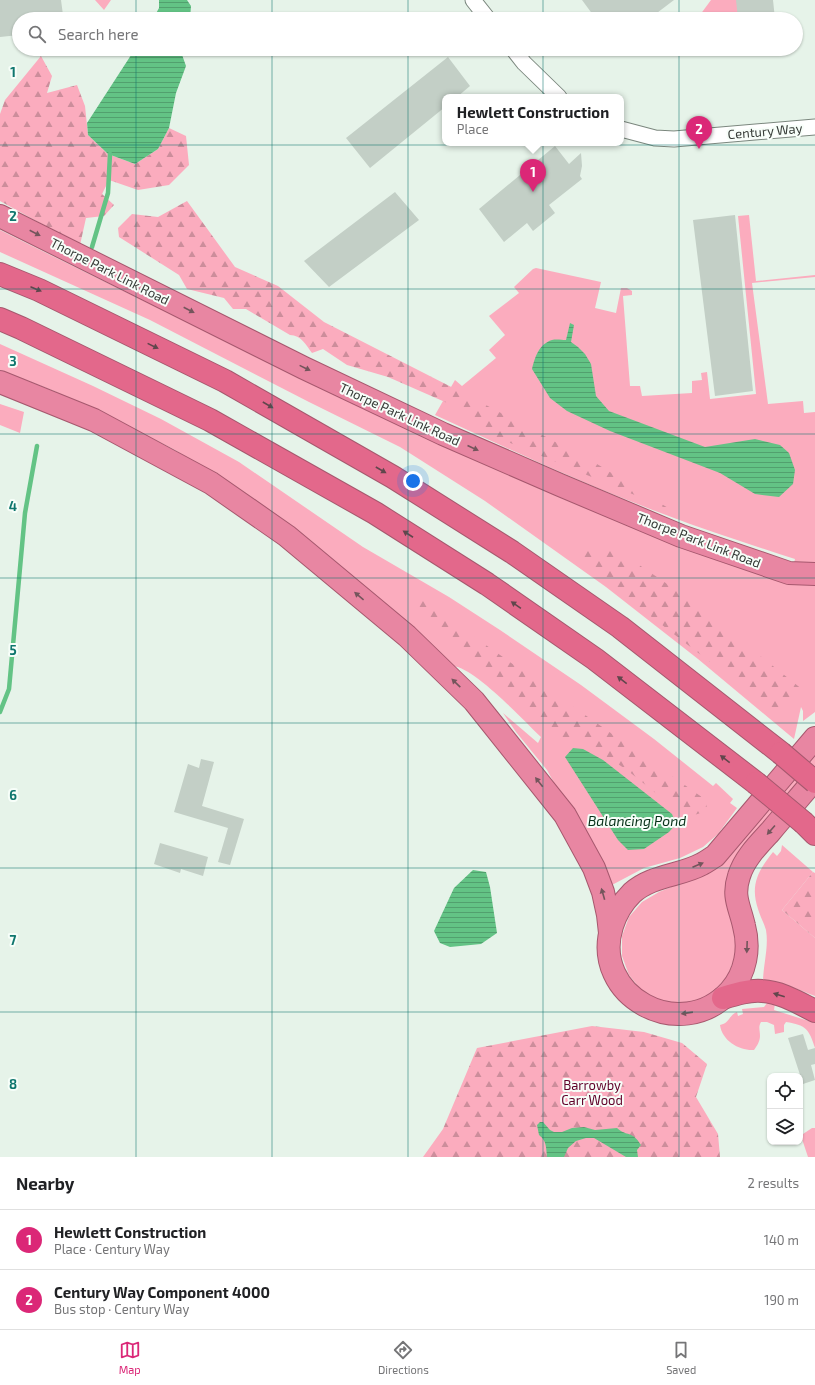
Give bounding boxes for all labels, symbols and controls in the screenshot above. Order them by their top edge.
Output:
search box [12,12,803,56]
icon: search [26,23,48,45]
text: Search here [58,25,139,43]
text: 1 [10,64,16,80]
popup [442,94,624,146]
text: Hewlett Construction [457,103,609,121]
pin: 2 [686,116,712,149]
street label: Century Way [727,120,803,142]
text: Place [457,121,489,137]
pin: 1 [520,159,546,192]
text: 2 [9,208,17,224]
one-way arrow [29,230,41,237]
street label: Thorpe Park Link Road [48,234,172,308]
one-way arrow [30,286,42,292]
one-way arrow [183,307,194,313]
one-way arrow [147,342,159,349]
text: 3 [9,353,17,369]
one-way arrow [299,365,311,371]
street label: Thorpe Park Link Road [337,379,463,449]
one-way arrow [262,402,274,409]
one-way arrow [468,445,480,451]
one-way arrow [375,467,387,474]
your location [403,471,423,491]
text: 4 [9,498,17,514]
street label: Thorpe Park Link Road [635,509,763,571]
one-way arrow [402,530,413,537]
one-way arrow [354,592,365,600]
one-way arrow [511,601,522,609]
text: 5 [9,642,17,658]
one-way arrow [617,676,628,684]
one-way arrow [451,678,461,688]
one-way arrow [720,755,731,764]
one-way arrow [535,777,543,788]
text: 6 [9,787,17,803]
water label: Balancing Pond [588,812,686,829]
one-way arrow [767,825,776,835]
one-way arrow [692,862,704,869]
one-way arrow [600,888,606,900]
text: 7 [10,932,17,948]
one-way arrow [743,941,750,953]
one-way arrow [773,992,785,998]
one-way arrow [681,1010,693,1016]
map controls [767,1073,803,1145]
button: locate [767,1073,803,1109]
text: 8 [9,1076,17,1092]
park label: Barrowby Carr Wood [561,1077,623,1108]
button: layers [767,1109,803,1145]
text: Nearby [16,1173,74,1193]
text: 2 results [747,1175,799,1191]
text: Hewlett Construction [54,1223,206,1241]
text: 1 [26,1232,32,1248]
text: 140 m [764,1232,799,1248]
text: Place · Century Way [54,1241,170,1257]
text: Century Way Component 4000 [54,1283,270,1301]
text: 2 [25,1292,33,1308]
text: 190 m [764,1292,799,1308]
text: Bus stop · Century Way [54,1301,189,1317]
tab: Map [119,1339,141,1376]
tab: Directions [378,1339,429,1376]
tab: Saved [666,1339,696,1376]

